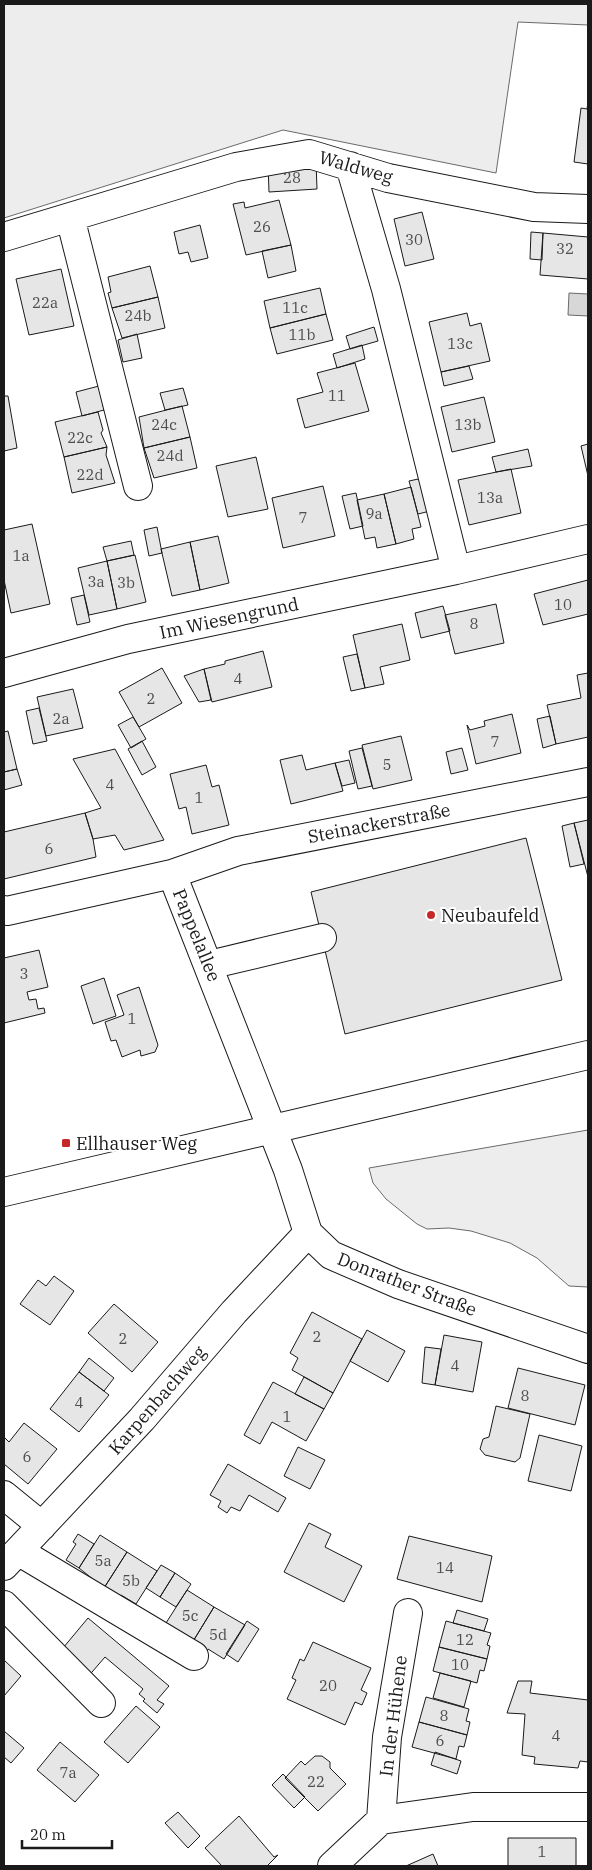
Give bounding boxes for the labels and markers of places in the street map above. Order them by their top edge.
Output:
place label: Neubaufeld [441,904,540,927]
marker: Neubaufeld [425,909,437,921]
place label: Ellhauser Weg [76,1132,197,1155]
marker: Ellhauser Weg [60,1137,72,1149]

